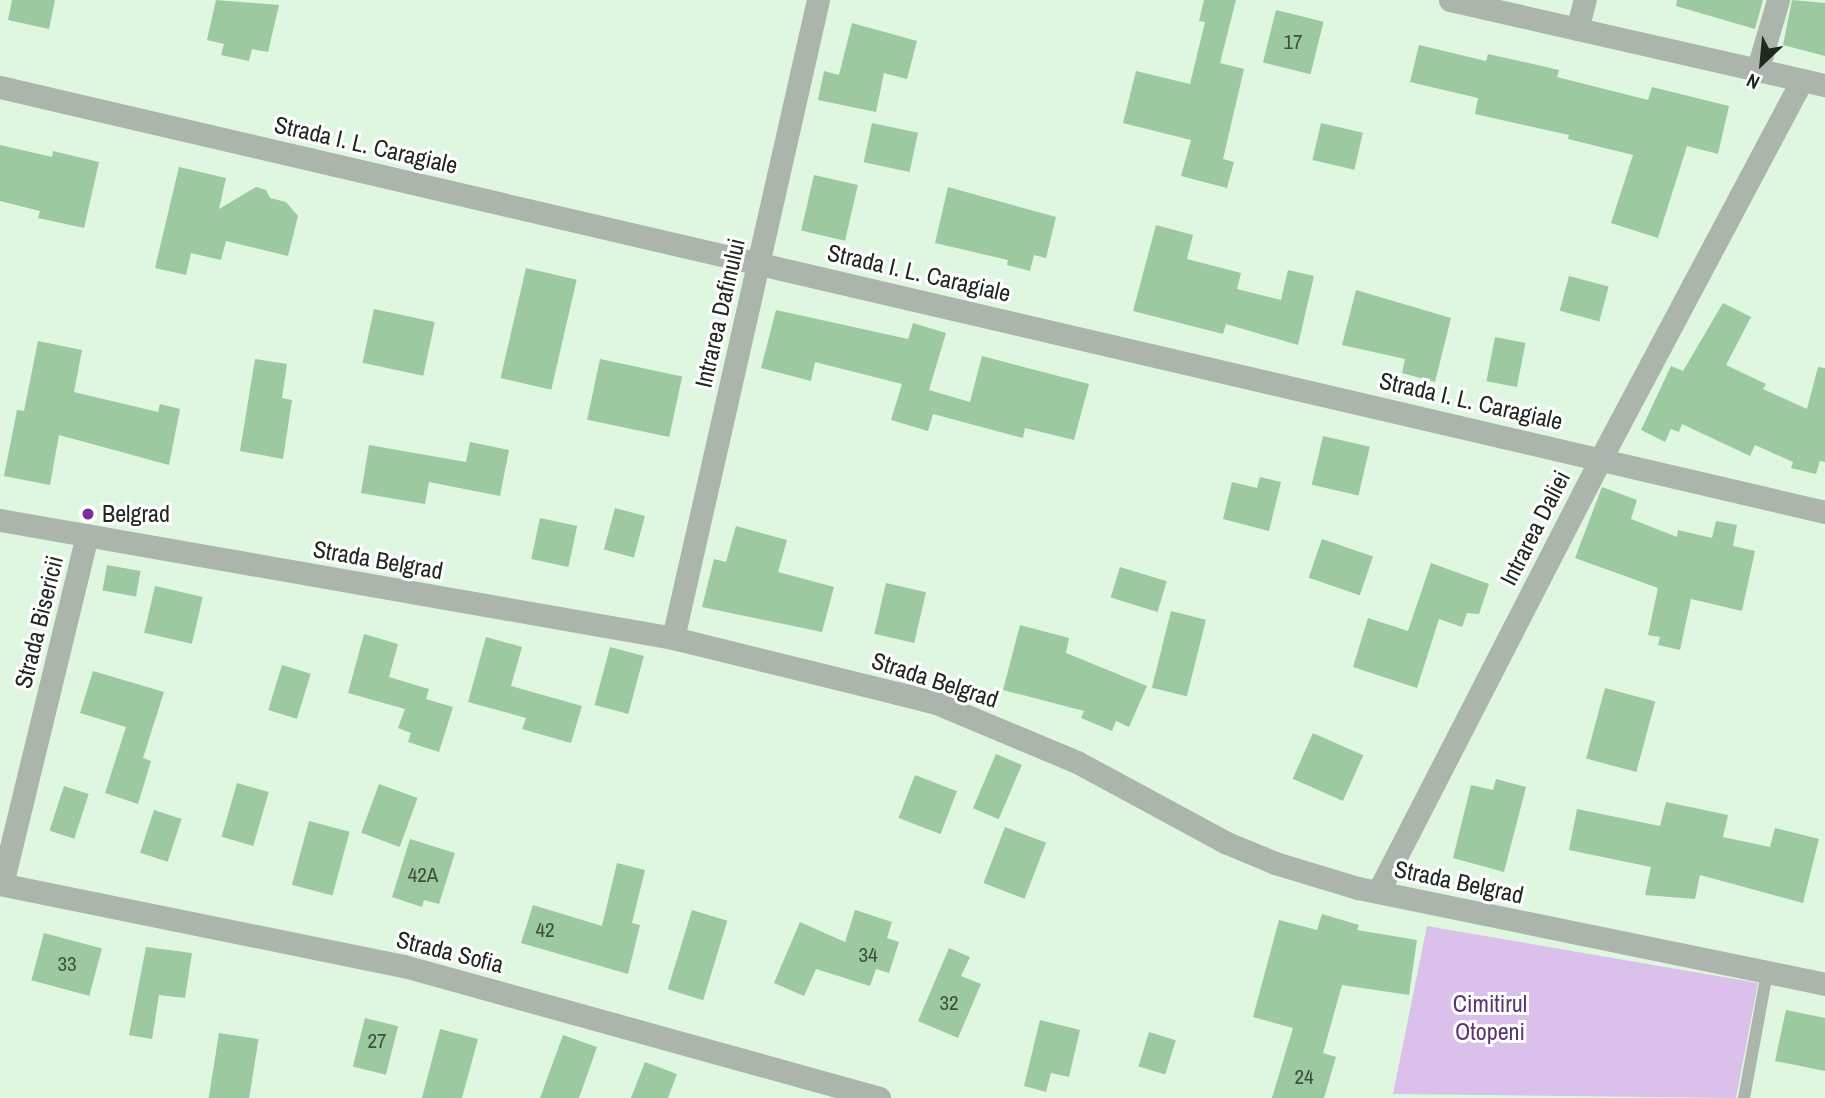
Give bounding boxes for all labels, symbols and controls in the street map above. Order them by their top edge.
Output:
north arrow [1727,28,1797,98]
house number: 17 [1283,29,1303,55]
text: N [1742,68,1764,96]
street label: Strada I. L. Caragiale [272,110,460,180]
street label: Intrarea Dafinului [689,236,751,390]
street label: Strada I. L. Caragiale [825,238,1013,308]
street label: Strada I. L. Caragiale [1377,366,1565,436]
street label: Intrarea Daliei [1494,466,1576,590]
place label: Belgrad [102,500,170,528]
marker: Belgrad [80,506,96,522]
street label: Strada Belgrad [311,534,445,586]
street label: Strada Bisericii [9,553,69,691]
street label: Strada Belgrad [868,646,1002,714]
street label: Strada Belgrad [1392,854,1526,910]
house number: 42A [408,862,438,888]
house number: 42 [535,917,555,943]
street label: Strada Sofia [393,925,507,979]
house number: 34 [858,942,878,968]
house number: 33 [57,951,77,977]
house number: 32 [939,990,959,1016]
park label: Cimitirul Otopeni [1453,990,1527,1046]
house number: 27 [367,1028,387,1054]
house number: 24 [1294,1064,1314,1090]

